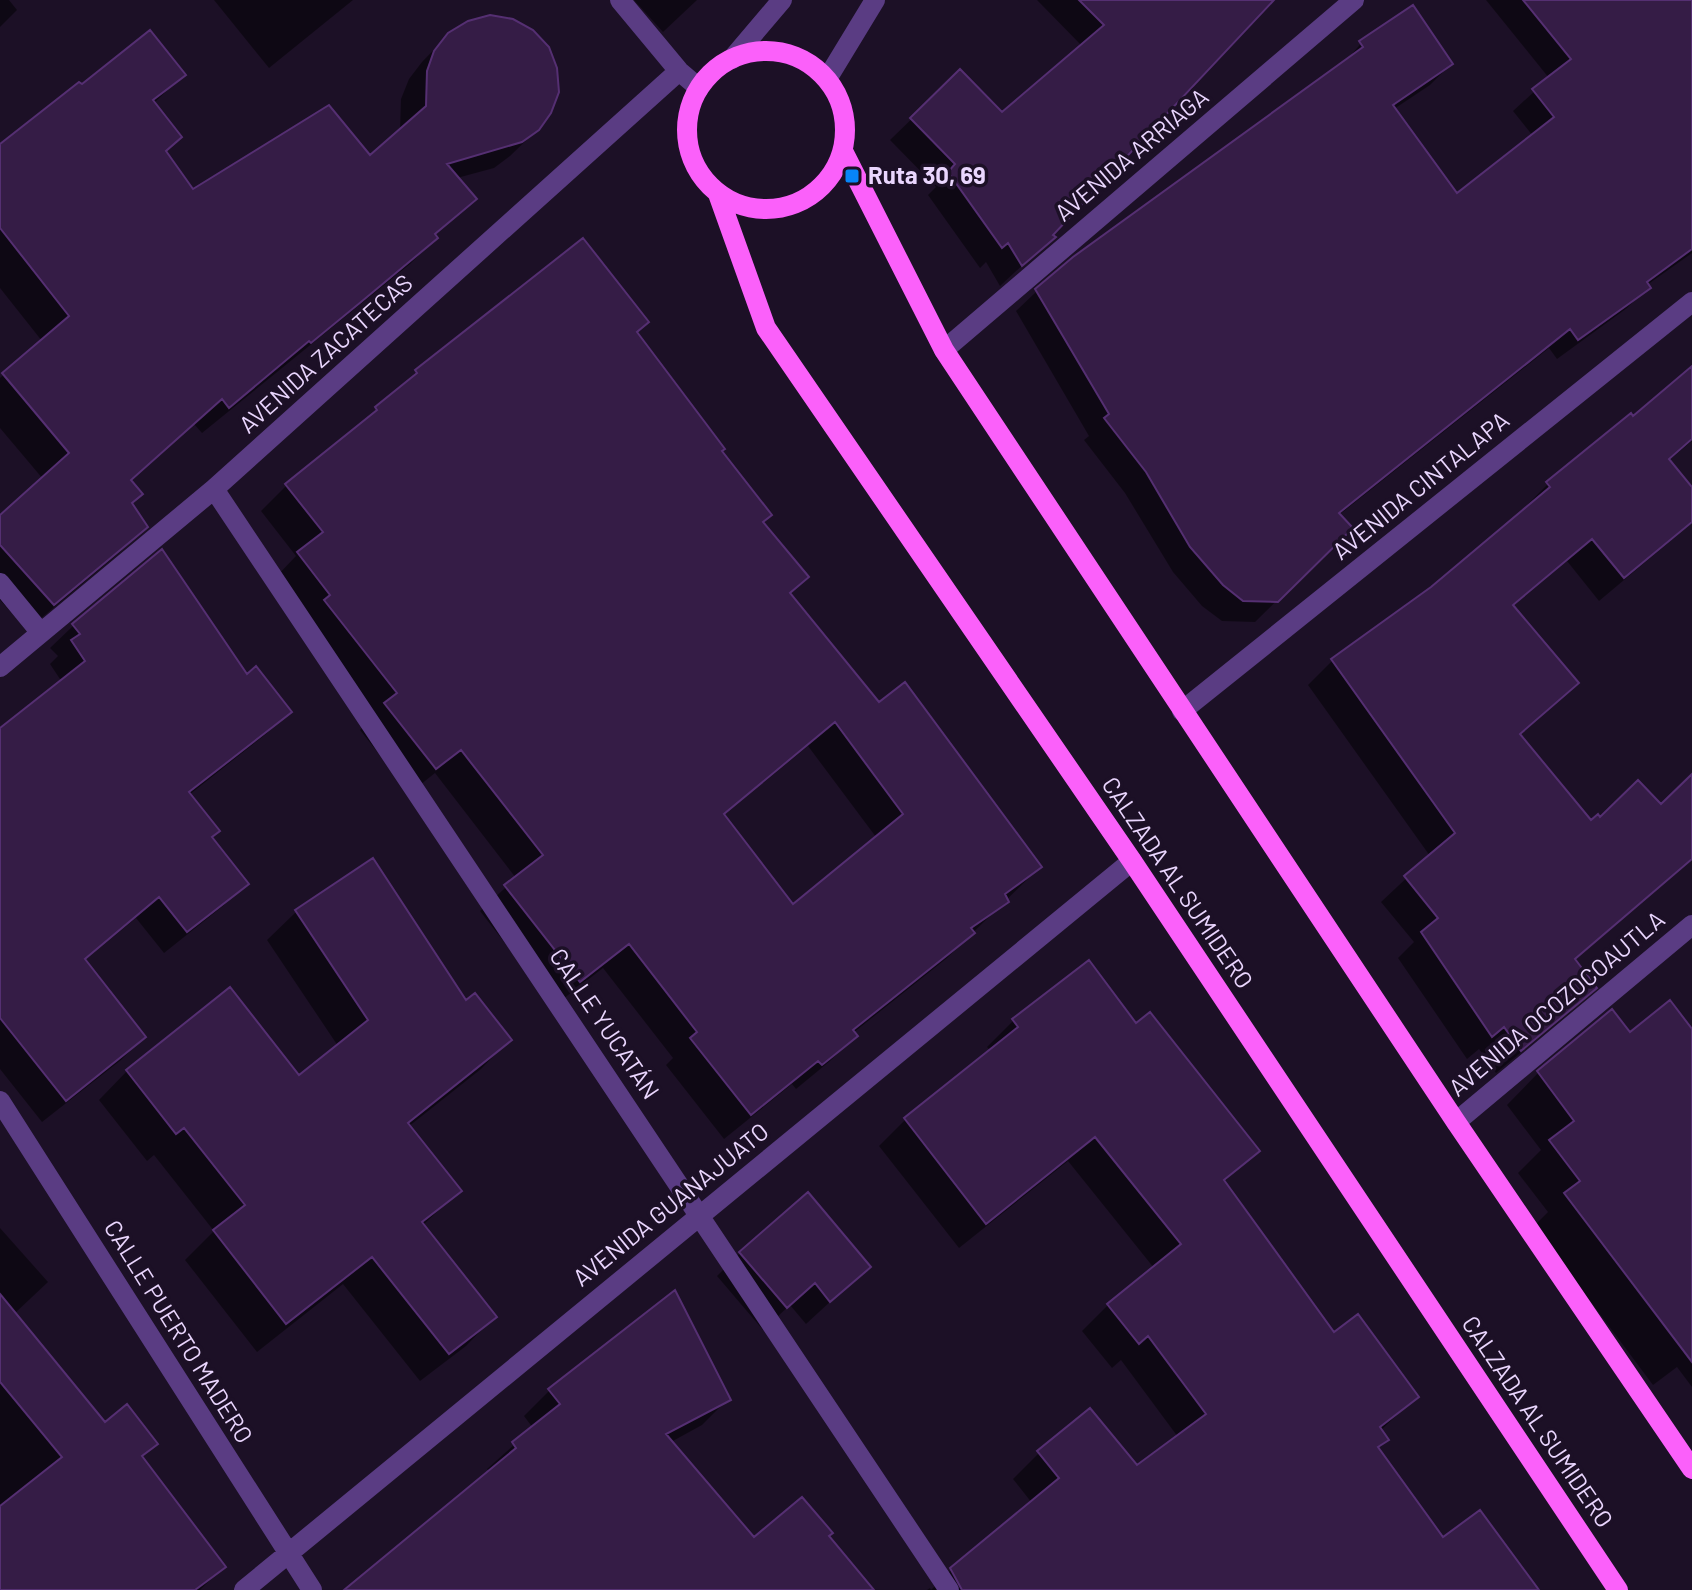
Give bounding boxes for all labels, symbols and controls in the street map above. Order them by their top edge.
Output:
street label: AVENIDA ARRIAGA [1048,81,1214,227]
place label: Ruta 30, 69 [868,160,986,189]
marker: Ruta 30, 69 [843,167,861,185]
street label: AVENIDA ZACATECAS [232,267,418,438]
street label: AVENIDA CINTALAPA [1326,405,1514,565]
street label: CALZADA AL SUMIDERO [1097,771,1260,994]
street label: AVENIDA OCOZOCOAUTLA [1442,904,1670,1102]
street label: CALLE YUCATÁN [544,942,666,1104]
street label: AVENIDA GUANAJUATO [566,1116,774,1292]
street label: CALLE PUERTO MADERO [99,1214,260,1448]
street label: CALZADA AL SUMIDERO [1457,1310,1620,1533]

